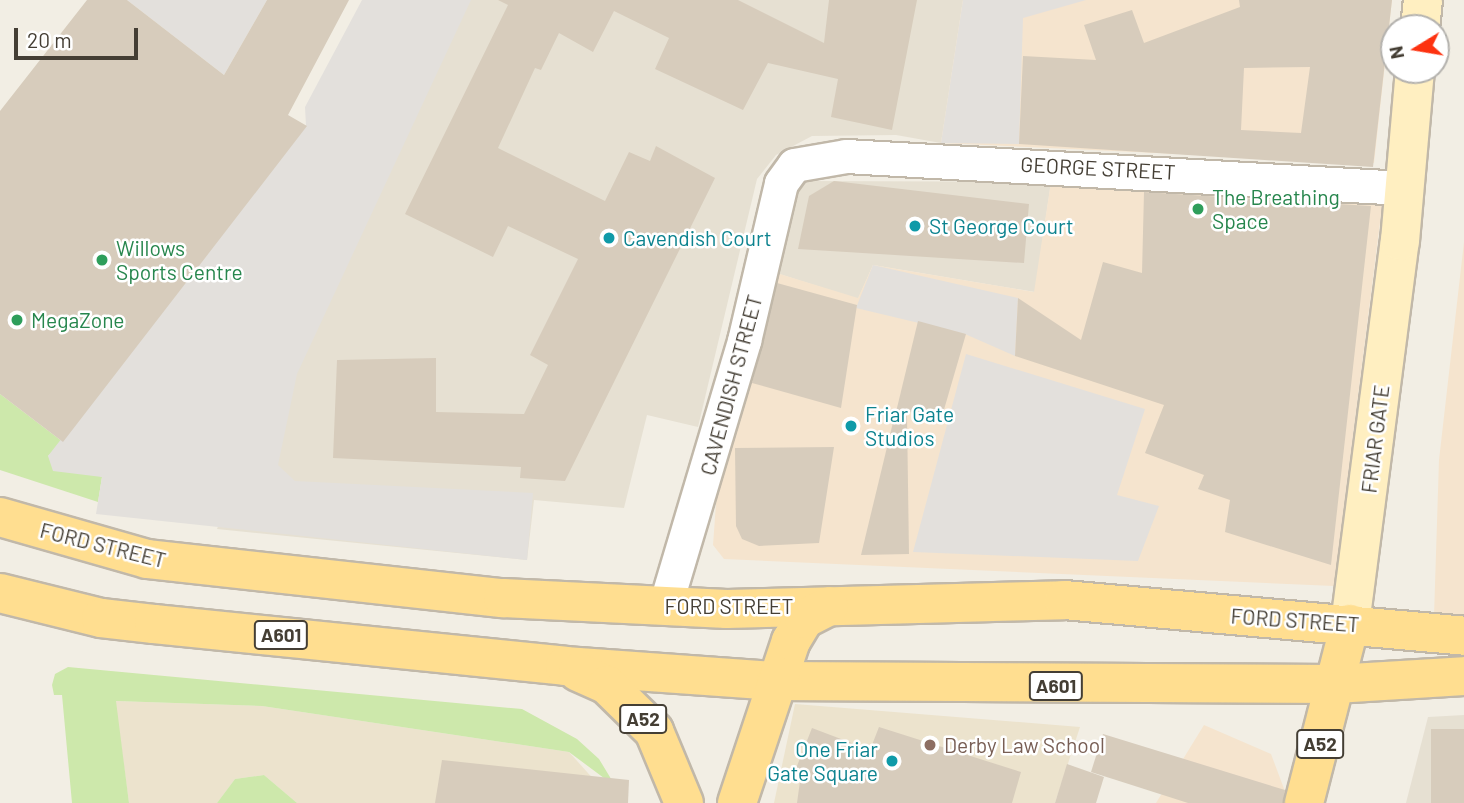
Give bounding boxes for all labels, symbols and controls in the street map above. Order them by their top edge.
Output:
scale bar [18,14,142,58]
north arrow [1380,14,1450,84]
text: 20 m [27,27,72,52]
text: N [1383,44,1408,61]
street label: GEORGE STREET [1020,151,1176,185]
place label: The Breathing Space [1212,184,1340,234]
marker: The Breathing Space [1190,201,1206,217]
place label: St George Court [929,213,1074,239]
marker: St George Court [907,218,923,234]
place label: Cavendish Court [623,225,772,251]
marker: Cavendish Court [601,230,617,246]
place label: Willows Sports Centre [116,235,243,285]
marker: Willows Sports Centre [94,252,110,268]
street label: CAVENDISH STREET [695,292,767,478]
place label: MegaZone [31,307,125,333]
marker: MegaZone [9,312,25,328]
street label: FRIAR GATE [1356,383,1394,495]
place label: Friar Gate Studios [865,401,954,451]
marker: Friar Gate Studios [843,418,859,434]
street label: FORD STREET [37,517,169,573]
street label: FORD STREET [665,593,793,619]
street label: FORD STREET [1230,603,1360,637]
road number: A601 [253,620,309,650]
road number: A601 [1028,670,1084,702]
road number: A52 [618,704,668,734]
road number: A52 [1296,729,1344,760]
place label: Derby Law School [944,732,1105,758]
place label: One Friar Gate Square [767,736,878,786]
marker: Derby Law School [922,737,938,753]
marker: One Friar Gate Square [884,753,900,769]

